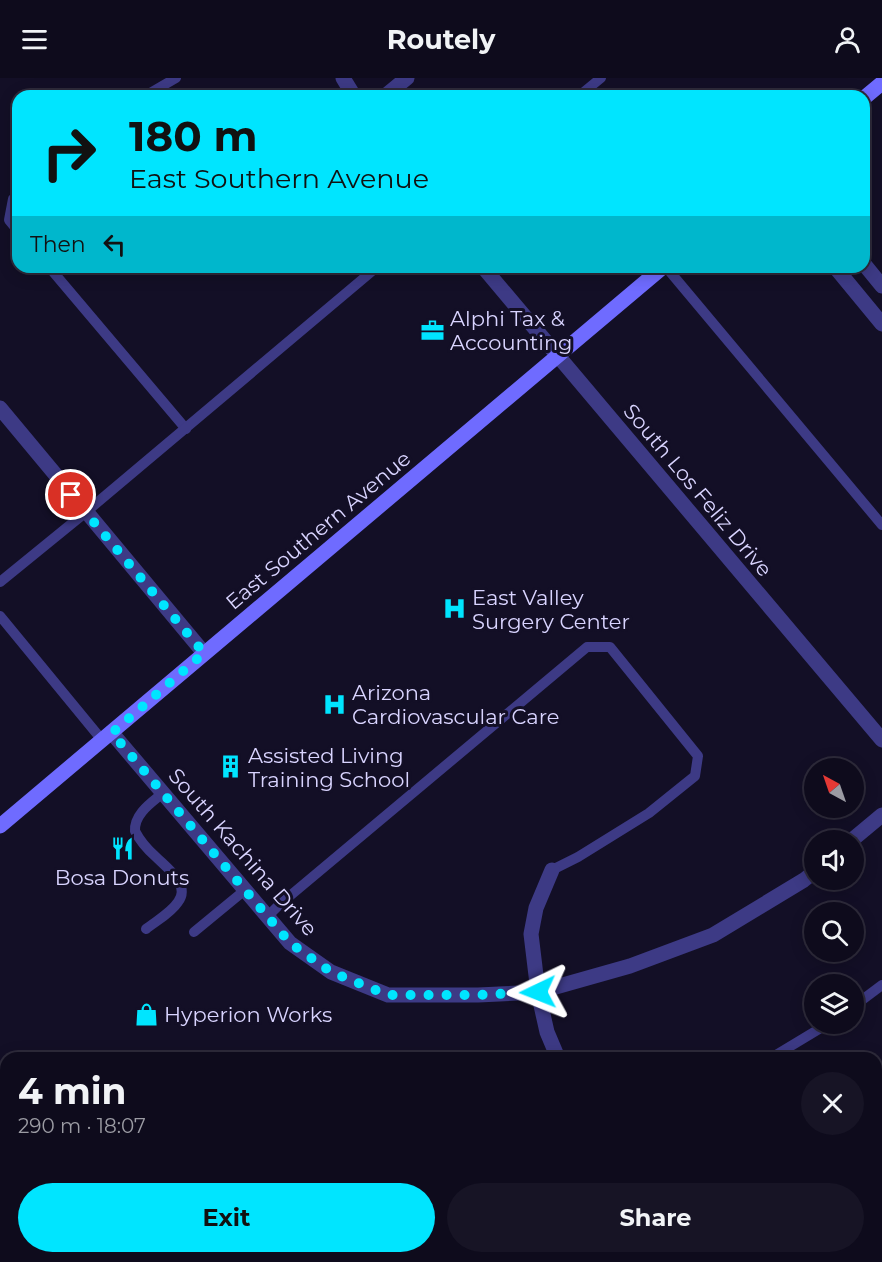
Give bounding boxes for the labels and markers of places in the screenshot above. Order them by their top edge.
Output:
place label: Alphi Tax & Accounting [450,306,572,355]
office icon: Alphi Tax & Accounting [419,317,445,343]
pin [45,469,96,520]
place label: East Valley Surgery Center [472,585,630,634]
hospital icon: East Valley Surgery Center [441,596,467,622]
place label: Arizona Cardiovascular Care [352,680,559,729]
hospital icon: Arizona Cardiovascular Care [321,691,347,717]
place label: Assisted Living Training School [248,743,410,792]
building icon: Assisted Living Training School [217,754,243,780]
restaurant icon: Bosa Donuts [109,836,135,862]
place label: Bosa Donuts [55,865,189,890]
shop icon: Hyperion Works [133,1001,159,1027]
place label: Hyperion Works [164,1002,332,1027]

